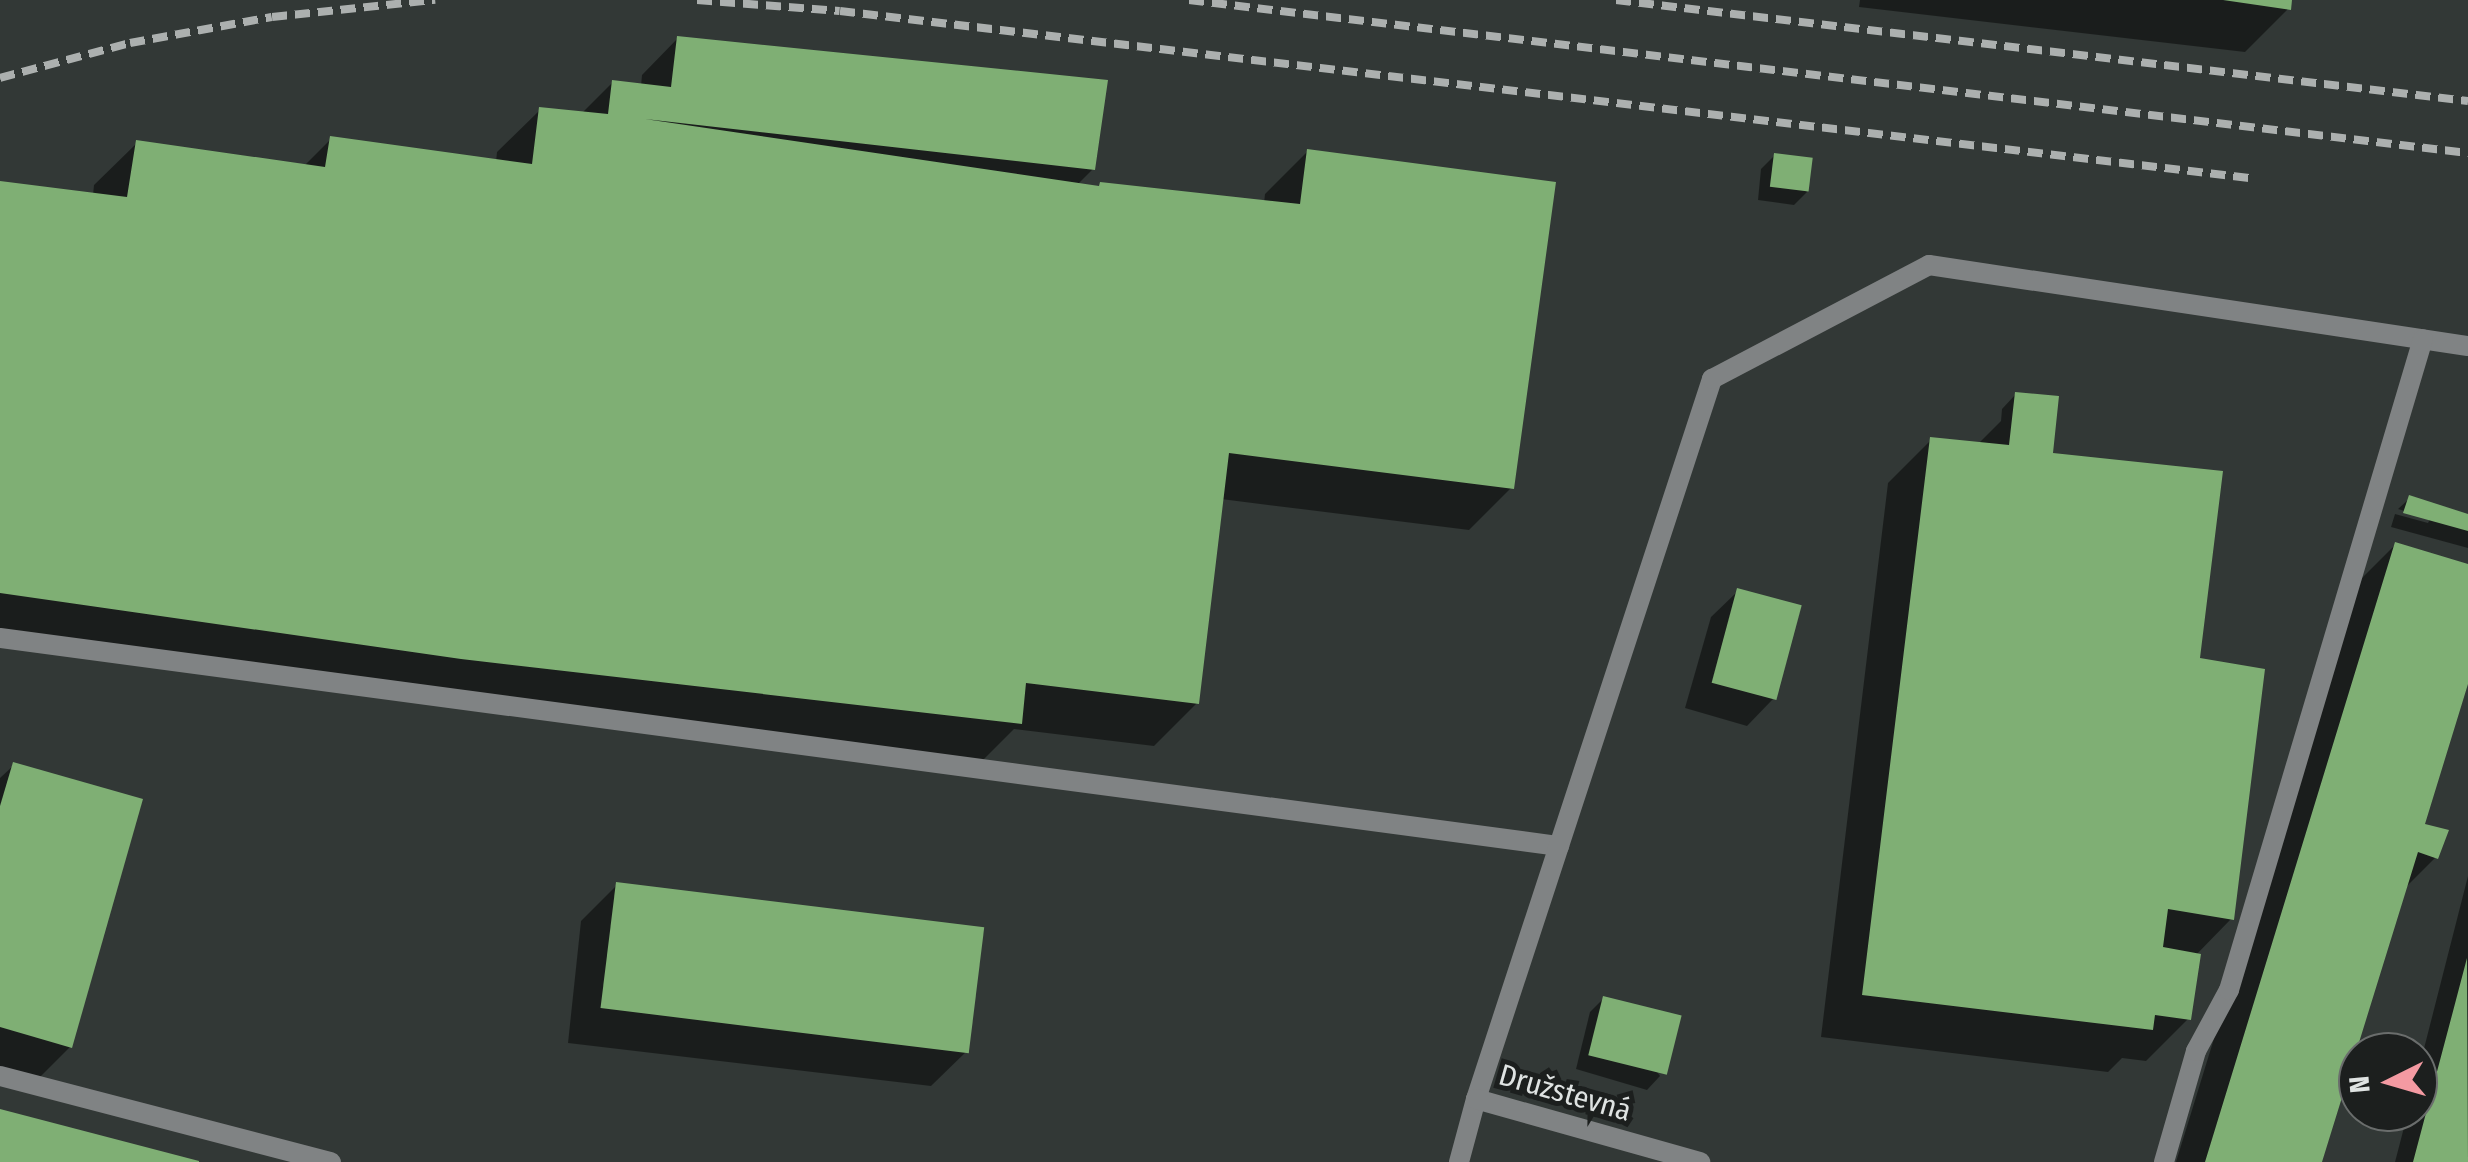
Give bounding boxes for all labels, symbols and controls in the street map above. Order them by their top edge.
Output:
north arrow [2338,1032,2438,1132]
street label: Družstevná [1495,1057,1635,1129]
text: N [2342,1075,2377,1094]

